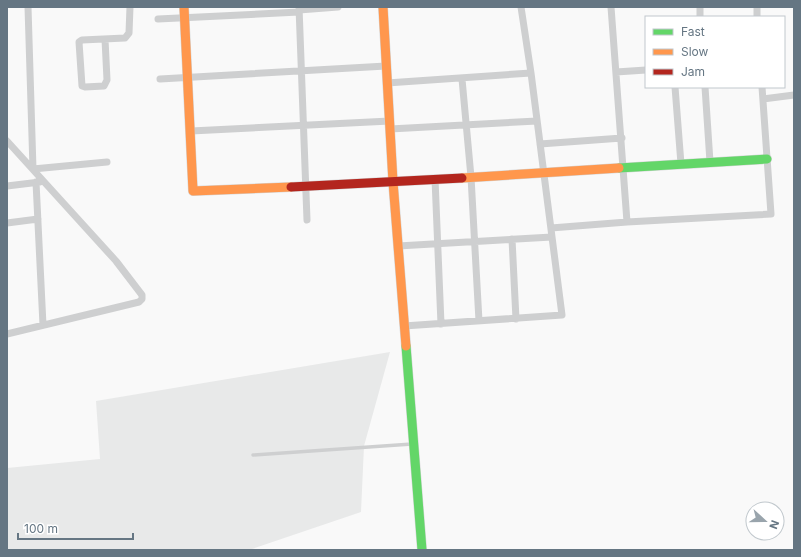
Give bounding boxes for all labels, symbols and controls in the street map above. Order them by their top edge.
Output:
legend [645,16,785,88]
text: Fast [681,24,705,39]
text: Slow [681,44,709,59]
text: Jam [681,64,705,79]
north arrow [745,501,785,541]
scale bar [18,515,133,541]
text: N [766,518,782,531]
text: 100 m [24,521,58,536]

